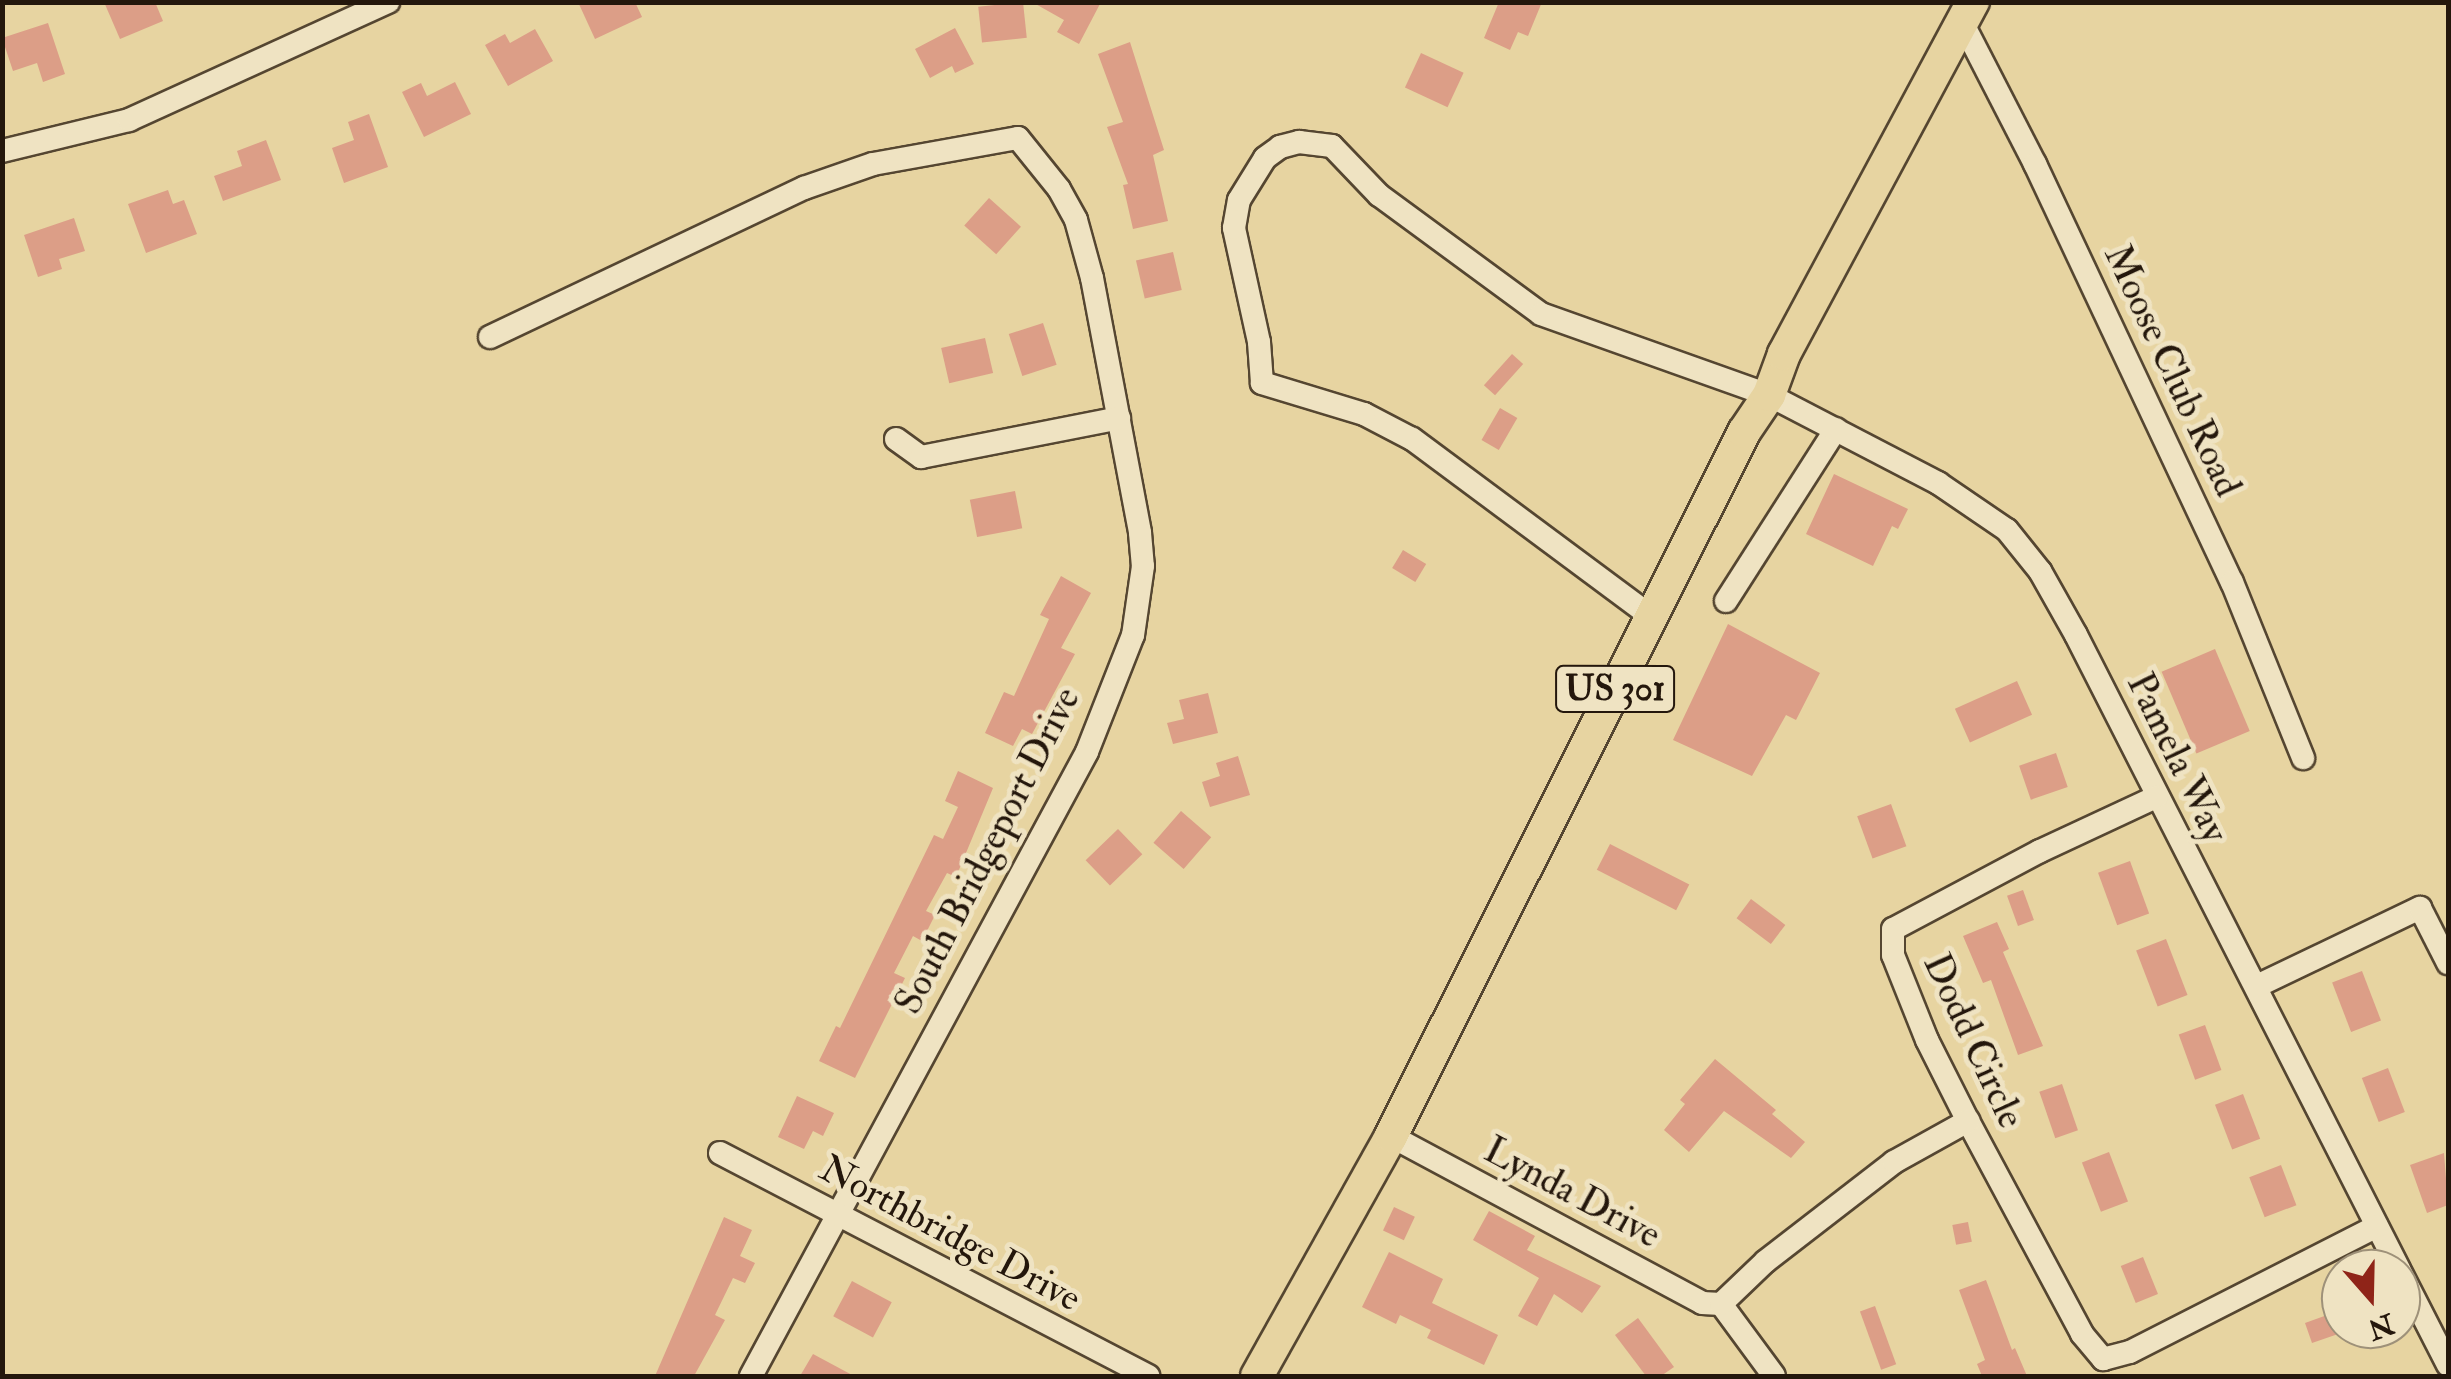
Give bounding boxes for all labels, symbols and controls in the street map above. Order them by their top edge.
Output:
street label: Moose Club Road [2094,238,2250,504]
road number: US 301 [1555,659,1675,719]
street label: Pamela Way [2116,666,2238,850]
street label: South Bridgeport Drive [886,680,1090,1022]
street label: Dodd Circle [1913,947,2033,1135]
street label: Lynda Drive [1476,1128,1668,1258]
street label: Northbridge Drive [812,1146,1088,1322]
north arrow [2321,1249,2421,1349]
text: N [2363,1305,2399,1347]

